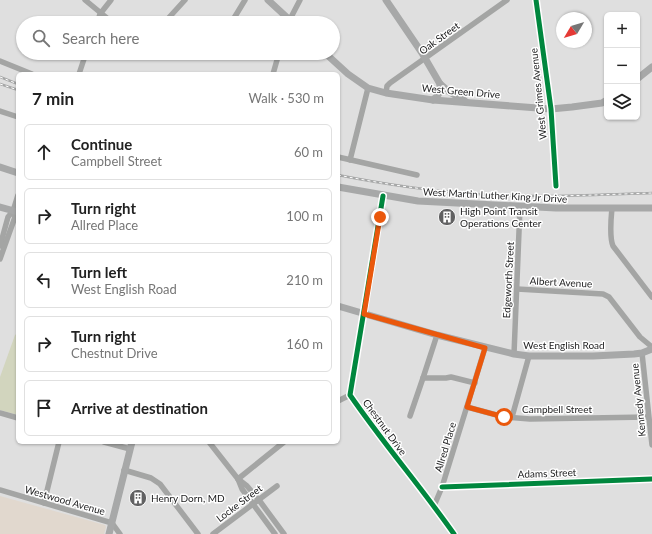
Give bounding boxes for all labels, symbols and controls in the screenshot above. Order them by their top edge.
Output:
north arrow [556,12,592,48]
map controls [604,12,640,120]
button: + [604,12,640,48]
search box [16,16,340,60]
street label: Oak Street [417,19,462,57]
icon: search [30,27,52,49]
text: Search here [62,29,139,47]
street label: West Grimes Avenue [527,48,549,140]
button: − [604,48,640,84]
street label: West Green Drive [421,82,501,100]
button: layers [604,84,640,120]
text: 7 min [32,88,74,109]
text: Walk · 530 m [248,90,324,106]
text: Continue [71,135,132,153]
icon: ahead [33,141,55,163]
text: 60 m [294,144,323,160]
text: Campbell Street [71,153,162,169]
street label: West Martin Luther King Jr Drive [423,185,567,205]
text: Turn right [71,199,136,217]
icon: right [33,205,55,227]
place label: High Point Transit Operations Center [460,205,542,229]
building icon: High Point Transit Operations Center [437,207,457,227]
text: 100 m [286,208,323,224]
route end [371,208,389,226]
text: Allred Place [71,217,138,233]
street label: Edgeworth Street [500,241,516,319]
text: Turn left [71,263,127,281]
icon: left [33,269,55,291]
text: 210 m [286,272,323,288]
street label: Albert Avenue [529,274,593,290]
text: West English Road [71,281,177,297]
text: Turn right [71,327,136,345]
icon: right [33,333,55,355]
text: 160 m [286,336,323,352]
street label: West English Road [523,339,605,351]
text: Chestnut Drive [71,345,158,361]
street label: Kennedy Avenue [628,363,648,437]
icon: arrive [33,397,55,419]
street label: Chestnut Drive [361,397,409,457]
text: Arrive at destination [71,399,208,417]
street label: Campbell Street [522,403,592,415]
route start [495,408,513,426]
street label: Allred Place [432,421,458,473]
street label: Adams Street [517,466,577,480]
street label: Locke Street [214,482,265,524]
street label: Westwood Avenue [23,483,107,517]
building icon: Henry Dorn, MD [128,488,148,508]
place label: Henry Dorn, MD [151,492,225,504]

